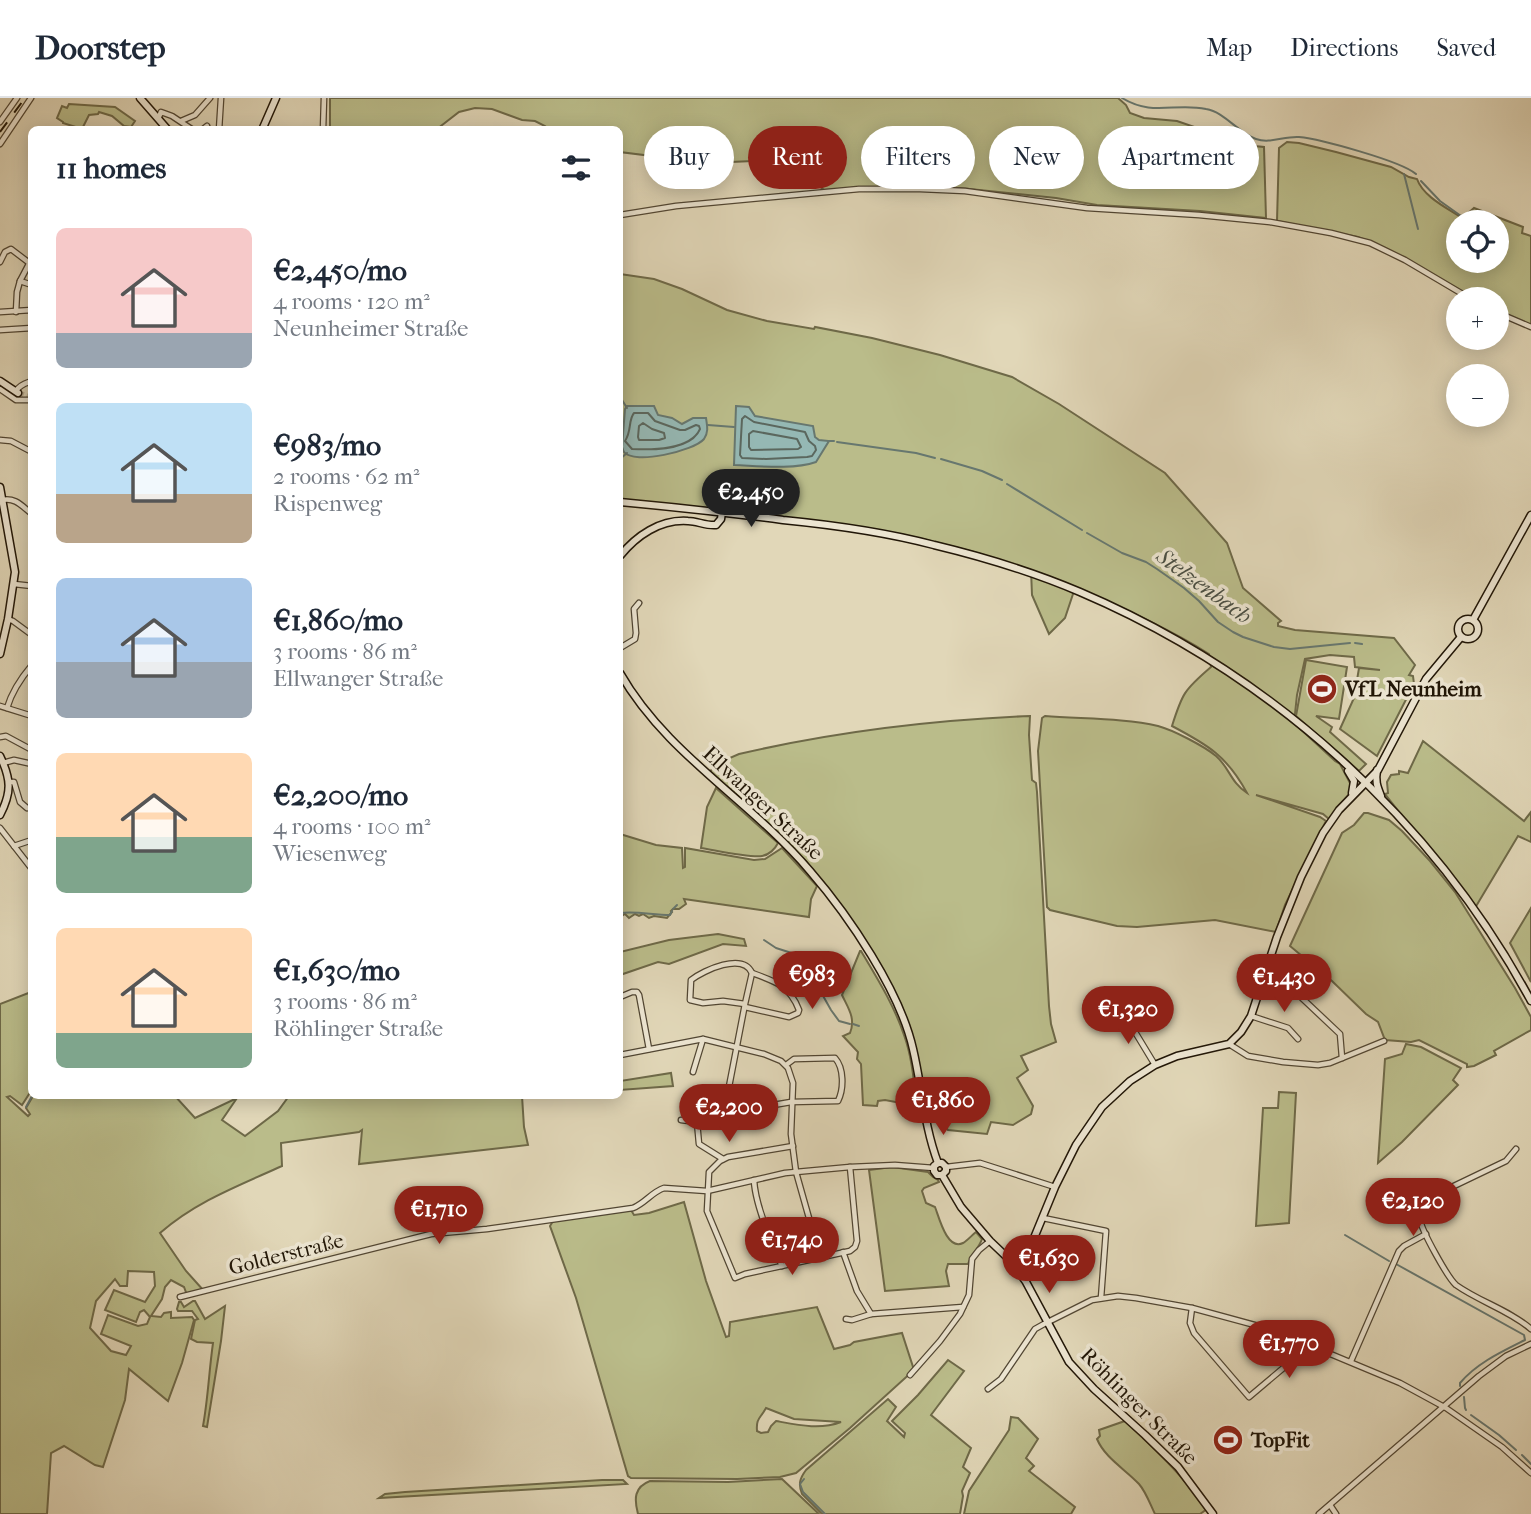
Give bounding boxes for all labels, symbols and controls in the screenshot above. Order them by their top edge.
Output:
text: Doorstep [35,29,166,68]
text: Map [1206,34,1252,62]
text: Directions [1290,34,1398,62]
text: Saved [1436,34,1496,62]
chip: Buy [644,126,734,189]
chip: Rent [748,126,847,189]
chip: Filters [861,126,975,189]
chip: New [989,126,1084,189]
chip: Apartment [1098,126,1259,189]
icon: filters [557,149,595,187]
text: 11 homes [56,151,166,186]
map controls [1446,210,1509,427]
button: locate [1446,210,1509,273]
text: €2,450/mo [273,253,407,288]
icon: home [112,256,196,340]
button: + [1446,287,1509,350]
text: 4 rooms · 120 m² [273,288,430,315]
text: Neunheimer Straße [273,315,468,342]
button: − [1446,364,1509,427]
text: €983/mo [273,428,381,463]
icon: home [112,431,196,515]
text: 2 rooms · 62 m² [273,463,420,490]
pin: €2,450 [694,470,808,529]
text: €2,450 [718,478,784,505]
text: Rispenweg [273,490,382,517]
water label: Stelzenbach [1150,542,1257,630]
text: €1,860/mo [273,603,403,638]
icon: home [112,606,196,690]
text: 3 rooms · 86 m² [273,638,417,665]
text: Ellwanger Straße [273,665,443,692]
sports icon: VfL Neunheim [1305,672,1339,706]
place label: VfL Neunheim [1344,677,1482,701]
street label: Ellwanger Straße [698,741,828,865]
text: €2,200/mo [273,778,408,813]
icon: home [112,781,196,865]
text: 4 rooms · 100 m² [273,813,431,840]
text: Wiesenweg [273,840,387,867]
pin: €983 [771,951,853,1011]
text: €1,630/mo [273,953,400,988]
pin: €1,430 [1227,954,1341,1014]
icon: home [112,956,196,1040]
text: €983 [789,960,835,987]
text: €1,430 [1253,963,1315,990]
pin: €1,320 [1071,986,1185,1046]
text: 3 rooms · 86 m² [273,988,417,1015]
text: €1,320 [1098,995,1158,1022]
text: Röhlinger Straße [273,1015,443,1042]
pin: €1,860 [886,1077,1000,1137]
pin: €2,200 [672,1084,786,1144]
text: €1,860 [911,1086,975,1113]
text: €2,200 [695,1093,763,1120]
pin: €2,120 [1356,1178,1470,1238]
pin: €1,710 [382,1186,496,1246]
text: €2,120 [1382,1187,1444,1214]
text: €1,710 [410,1195,468,1222]
pin: €1,740 [735,1218,849,1277]
text: €1,740 [761,1226,823,1253]
street label: Golderstraße [226,1228,346,1280]
pin: €1,630 [992,1236,1106,1295]
text: €1,630 [1018,1244,1080,1271]
pin: €1,770 [1232,1320,1346,1380]
text: €1,770 [1259,1329,1319,1356]
street label: Röhlinger Straße [1076,1343,1202,1469]
sports icon: TopFit [1211,1423,1245,1457]
place label: TopFit [1250,1428,1310,1452]

